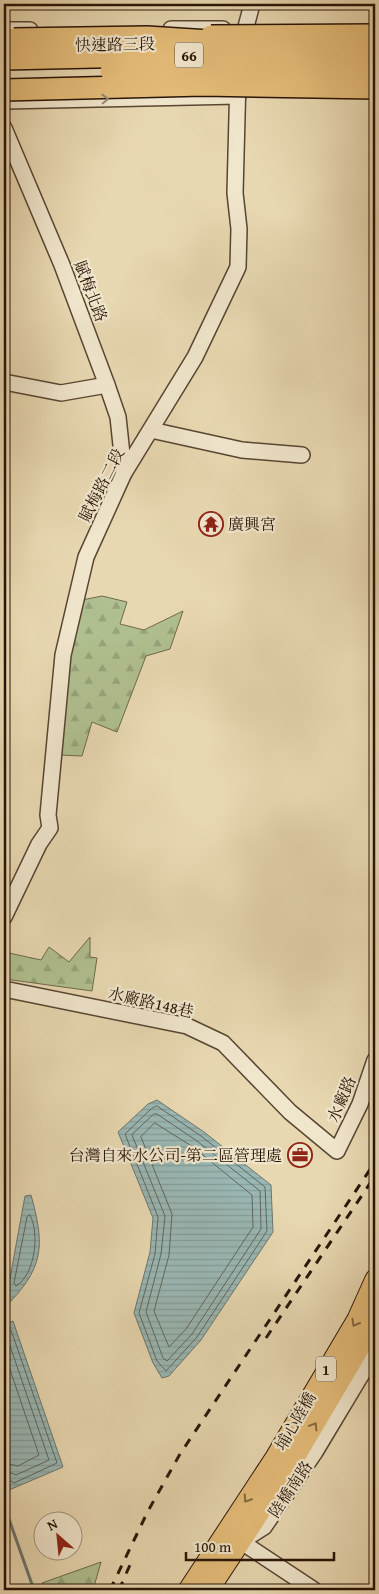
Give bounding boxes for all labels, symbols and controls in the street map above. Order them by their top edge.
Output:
street label: 快速路三段 [75,31,155,57]
road number: 66 [175,42,203,68]
one-way arrow [101,93,109,104]
street label: 賦梅北路 [68,257,114,325]
street label: 賦梅路二段 [72,444,130,526]
temple icon: 廣興宮 [198,511,224,537]
place label: 廣興宮 [228,512,276,536]
street label: 水廠路148巷 [106,981,196,1023]
street label: 水廠路 [321,1072,361,1126]
office icon: 台灣自來水公司-第二區管理處 [287,1142,313,1168]
place label: 台灣自來水公司-第二區管理處 [69,1143,282,1167]
one-way arrow [351,1317,361,1326]
road number: 1 [316,1356,336,1382]
street label: 埔心陸橋 [269,1387,321,1455]
one-way arrow [307,1423,317,1432]
street label: 陸橋南路 [262,1456,318,1522]
one-way arrow [244,1494,254,1503]
north arrow [32,1512,82,1562]
text: N [43,1513,61,1535]
scale bar [186,1529,334,1561]
text: 100 m [194,1536,232,1557]

